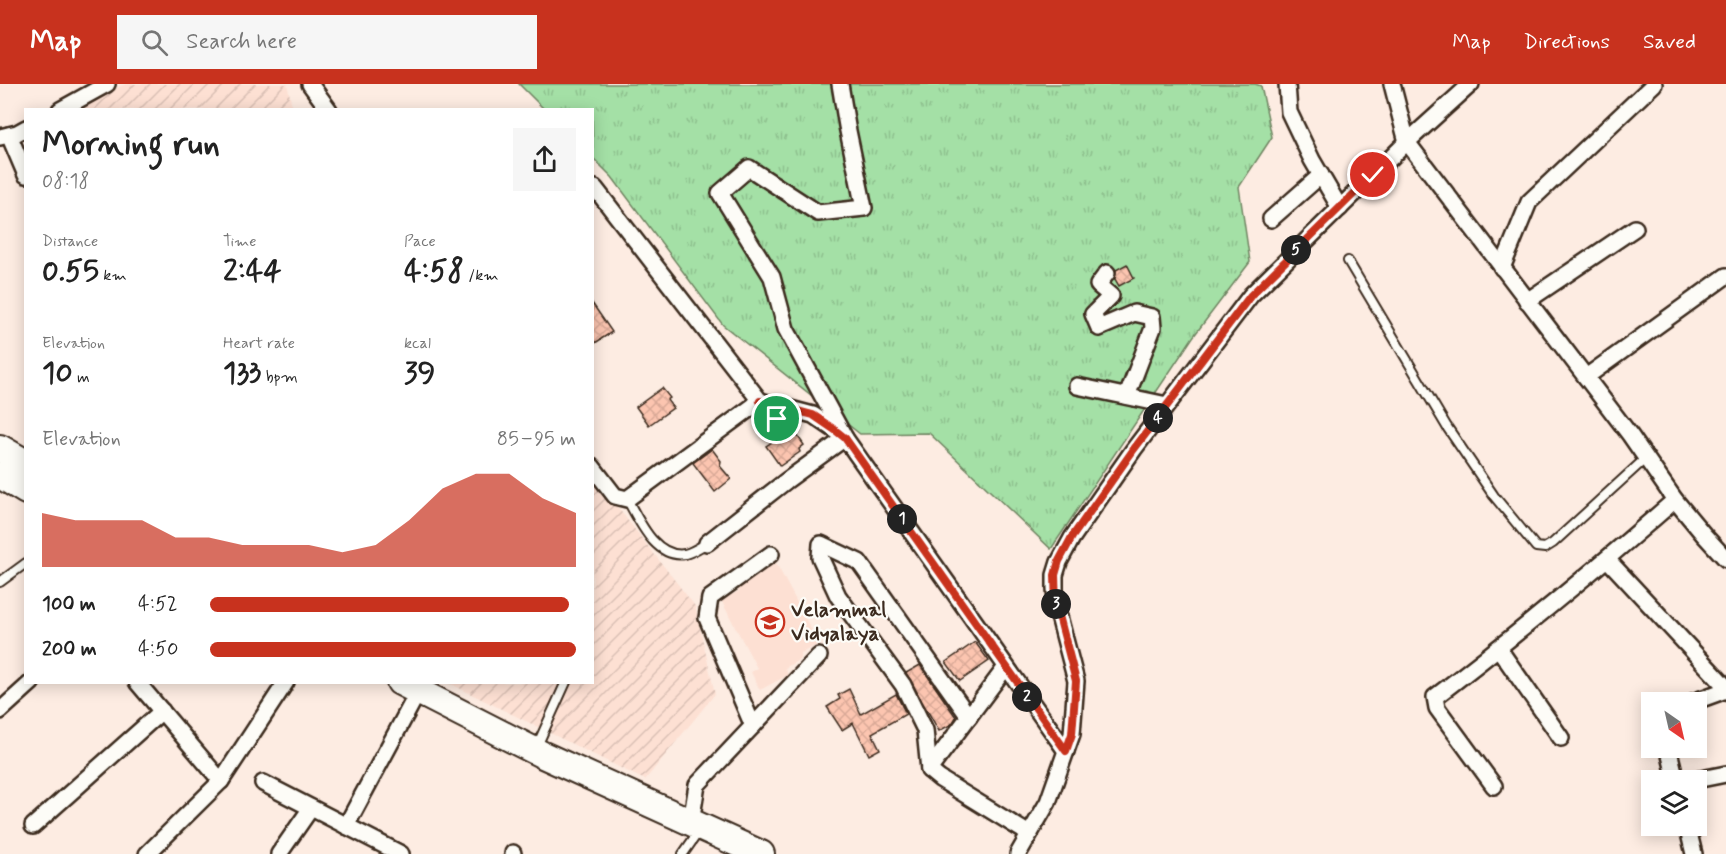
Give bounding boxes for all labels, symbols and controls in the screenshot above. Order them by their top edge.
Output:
search box [117,15,537,69]
text: Map [30,24,81,61]
icon: search [138,26,171,59]
text: Search here [186,28,297,56]
text: Map [1452,28,1491,56]
text: Directions [1524,28,1610,56]
text: Saved [1643,28,1696,56]
text: Morning run [42,123,220,167]
button: share [513,128,576,191]
pin [1347,149,1398,200]
icon: check [1356,158,1389,191]
text: 08:18 [42,168,89,195]
text: Distance [42,231,98,252]
text: Time [223,231,257,252]
text: Pace [404,231,436,252]
pin: 5 [1281,235,1311,265]
text: 5 [1291,239,1301,260]
text: 0.55 [42,252,99,291]
text: 2:44 [223,252,281,291]
text: 4:58 [404,252,464,291]
text: km [99,265,127,286]
text: /km [464,265,499,286]
text: Elevation [42,333,105,354]
text: Heart rate [223,333,295,354]
text: kcal [404,333,431,354]
text: 10 [42,354,73,393]
text: 133 [223,354,261,393]
text: 39 [404,354,435,393]
text: m [73,367,90,388]
text: bpm [261,367,298,388]
pin [751,393,802,444]
icon: arrive [760,402,793,435]
pin: 4 [1143,403,1173,433]
text: 4 [1153,407,1163,428]
text: Elevation [42,426,121,453]
text: 85–95 m [497,426,576,453]
pin: 1 [887,504,917,534]
text: 1 [898,508,906,529]
pin: 3 [1041,589,1071,619]
text: 100 m [42,591,96,618]
text: 4:52 [138,591,178,618]
text: 3 [1052,593,1060,614]
place label: Velammal Vidyalaya [791,596,886,648]
school or university icon: Velammal Vidyalaya [754,606,786,638]
text: 200 m [42,636,97,663]
text: 4:50 [138,636,178,663]
pin: 2 [1012,682,1042,712]
text: 2 [1023,686,1031,707]
north arrow [1641,692,1707,758]
map controls [1641,692,1707,836]
button: layers [1641,770,1707,836]

